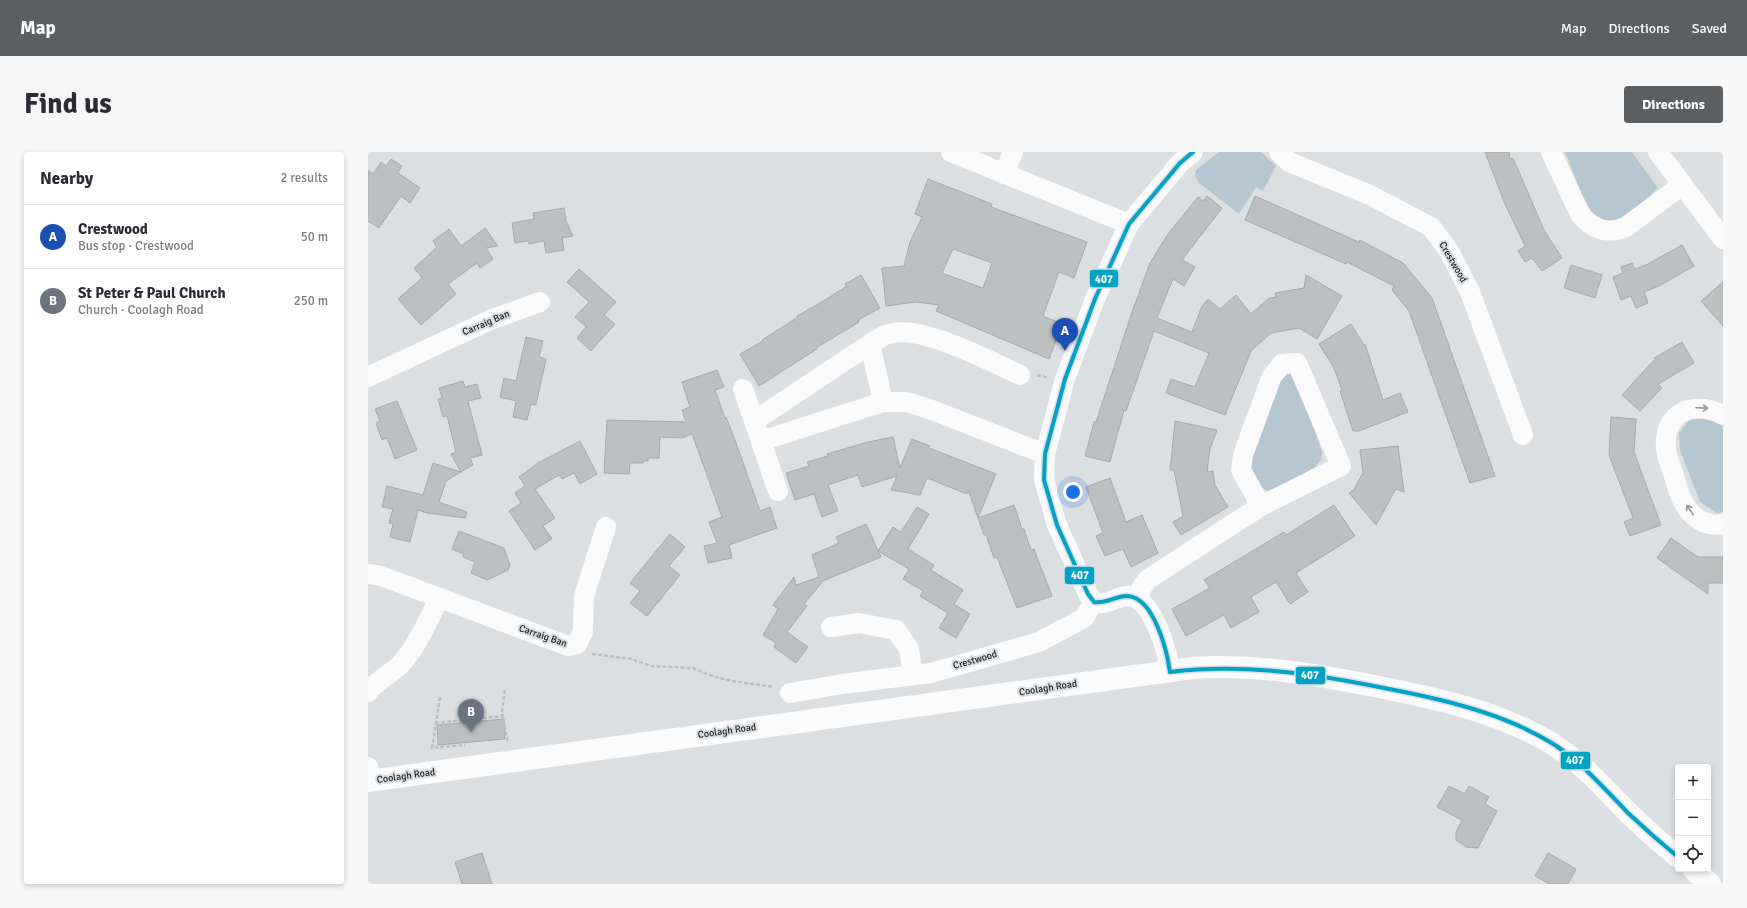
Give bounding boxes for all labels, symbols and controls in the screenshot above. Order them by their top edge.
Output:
text: Map [20,16,56,40]
text: Map [1561,20,1587,37]
text: Directions [1609,20,1670,37]
text: Saved [1692,20,1727,37]
button: Directions [1624,86,1723,123]
text: Find us [24,87,112,121]
text: Nearby [40,168,93,189]
text: 2 results [280,170,328,186]
text: Crestwood [78,220,148,238]
text: A [49,229,57,245]
text: 50 m [301,229,328,245]
text: Bus stop · Crestwood [78,238,194,254]
street label: Crestwood [1436,239,1470,285]
line badge: 407 [1089,269,1119,288]
text: 407 [1095,273,1113,286]
text: St Peter & Paul Church [78,284,226,302]
text: B [49,293,57,309]
text: 250 m [294,293,328,309]
text: Church · Coolagh Road [78,302,204,318]
street label: Carraig Ban [461,308,511,338]
pin: A [1052,318,1078,351]
one-way arrow [1695,405,1708,412]
your location [1063,482,1083,502]
one-way arrow [1685,504,1693,516]
line badge: 407 [1064,566,1095,585]
text: 407 [1071,569,1089,582]
street label: Carraig Ban [517,622,569,650]
street label: Crestwood [952,648,998,672]
line badge: 407 [1295,666,1326,685]
text: 407 [1301,669,1319,682]
street label: Coolagh Road [1018,677,1078,699]
pin: B [458,699,484,732]
street label: Coolagh Road [697,721,757,741]
line badge: 407 [1560,751,1591,770]
text: 407 [1566,754,1584,767]
map controls [1675,764,1711,872]
button: + [1675,764,1711,800]
street label: Coolagh Road [376,766,436,786]
button: − [1675,800,1711,836]
button: locate [1675,836,1711,872]

